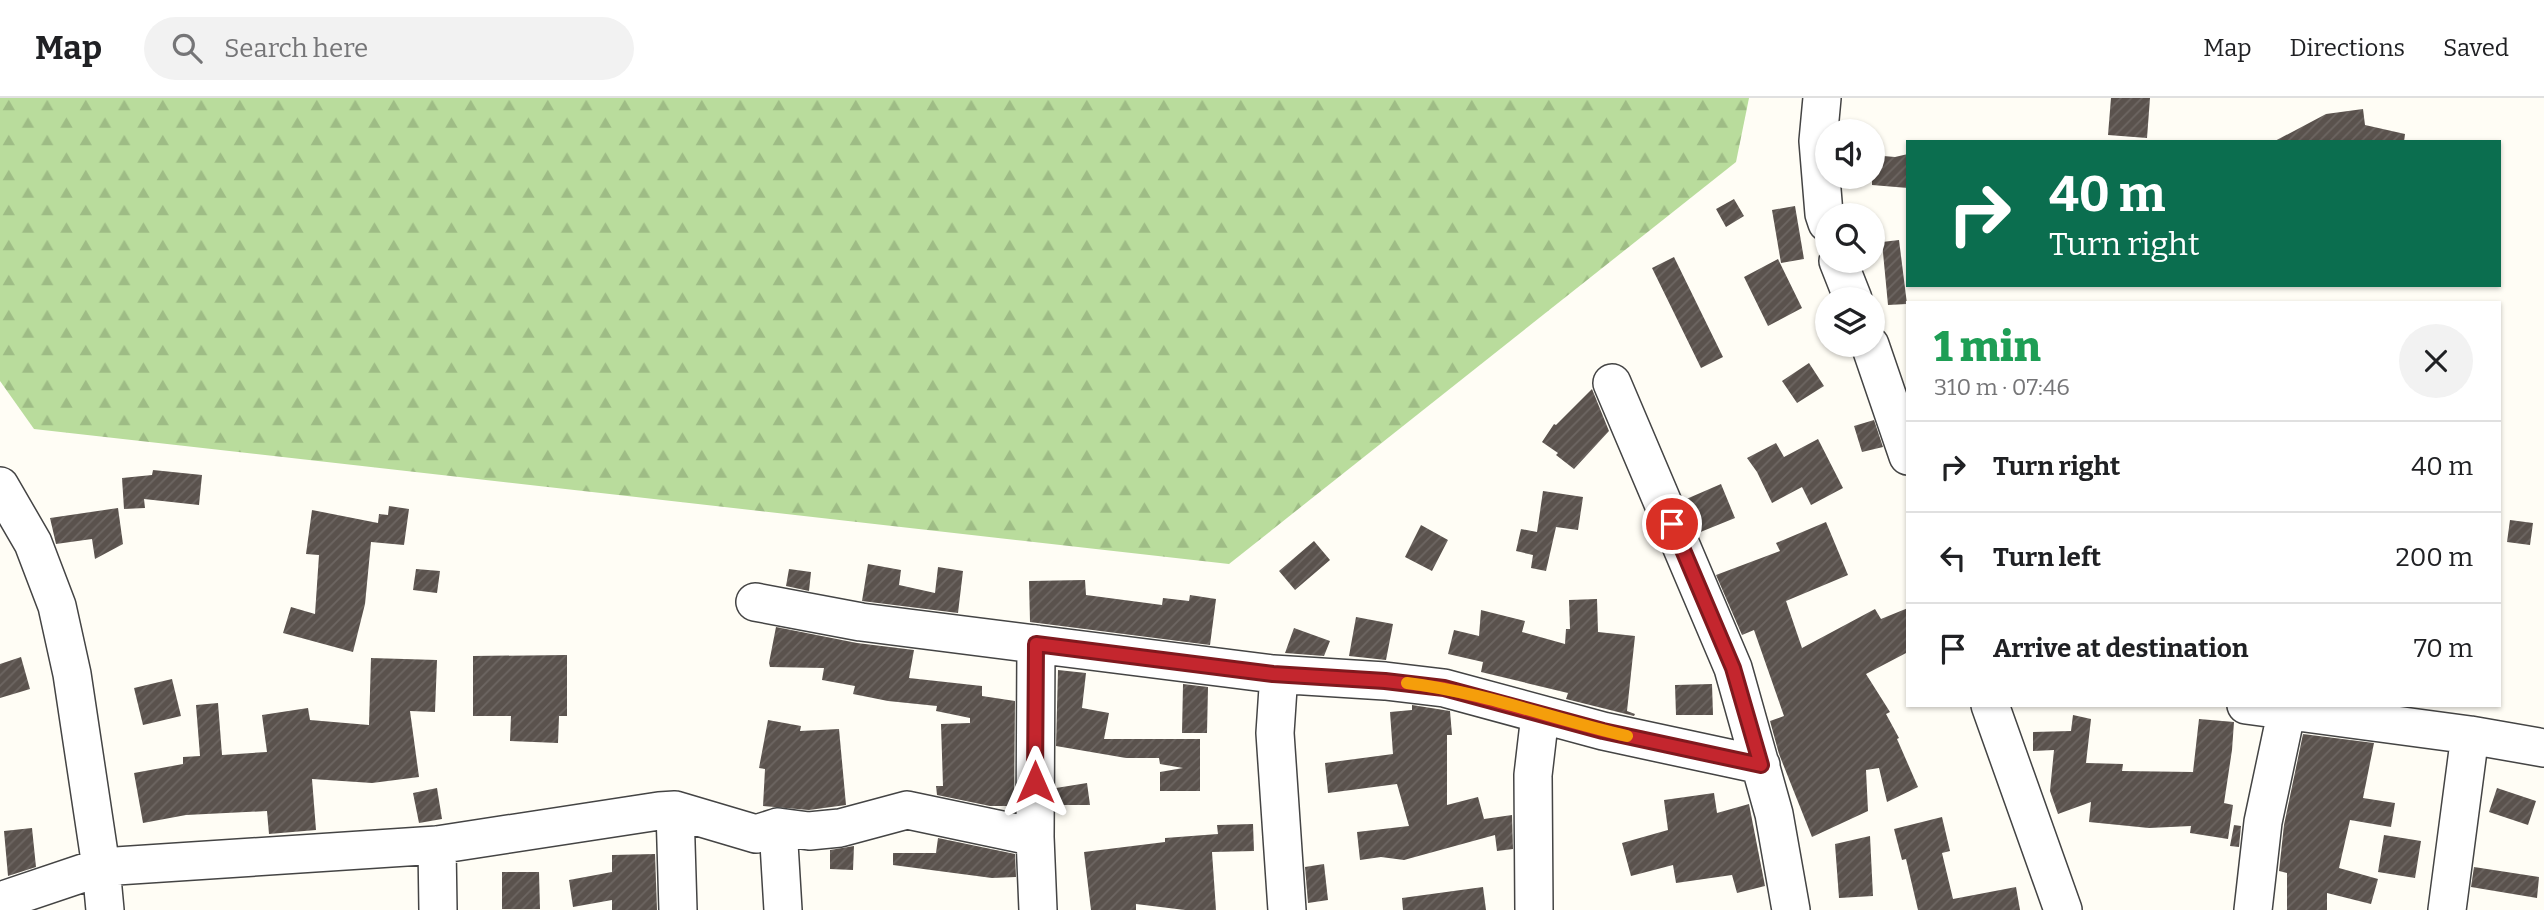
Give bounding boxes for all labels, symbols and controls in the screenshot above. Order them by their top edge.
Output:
search box [144,17,634,80]
text: Map [35,28,102,68]
icon: search [168,29,206,67]
text: Search here [224,33,368,64]
text: Map [2203,34,2252,62]
text: Directions [2290,34,2405,62]
text: Saved [2443,34,2509,62]
map controls [1815,119,1885,357]
button: sound [1815,119,1885,189]
text: 40 m [2049,165,2166,224]
icon: right [1934,168,2025,259]
button: search [1815,203,1885,273]
text: Turn right [2049,225,2200,263]
button: layers [1815,287,1885,357]
text: 1 min [1934,322,2041,372]
button: close [2399,324,2473,398]
text: 310 m · 07:46 [1934,373,2070,401]
icon: right [1934,448,1972,486]
text: Turn right [1993,451,2120,482]
text: 40 m [2411,451,2473,482]
pin [1642,494,1702,554]
icon: arrive [1653,505,1691,543]
icon: left [1934,539,1972,577]
text: Turn left [1993,542,2101,573]
text: 200 m [2396,542,2473,573]
icon: arrive [1934,630,1972,668]
text: Arrive at destination [1993,633,2248,664]
text: 70 m [2414,633,2473,664]
position arrow [998,745,1072,819]

